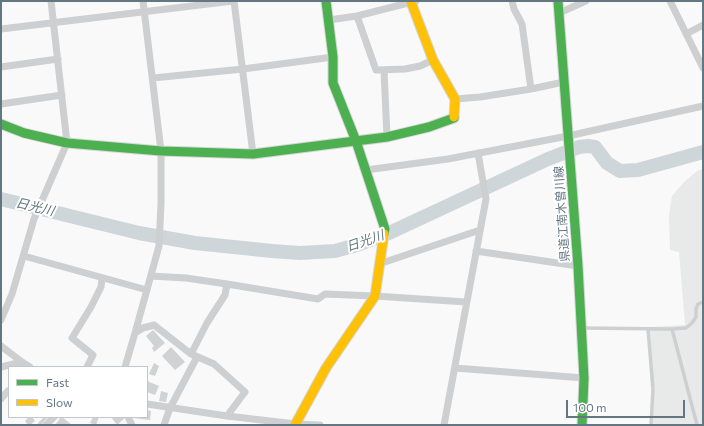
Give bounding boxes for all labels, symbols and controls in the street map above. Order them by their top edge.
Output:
street label: 県道江南木曽川線 [551,166,573,262]
water label: 日光川 [14,195,56,219]
water label: 日光川 [344,227,386,255]
legend [8,366,148,418]
text: Fast [46,375,69,389]
scale bar [568,392,687,418]
text: Slow [46,395,73,409]
text: 100 m [573,400,607,414]

